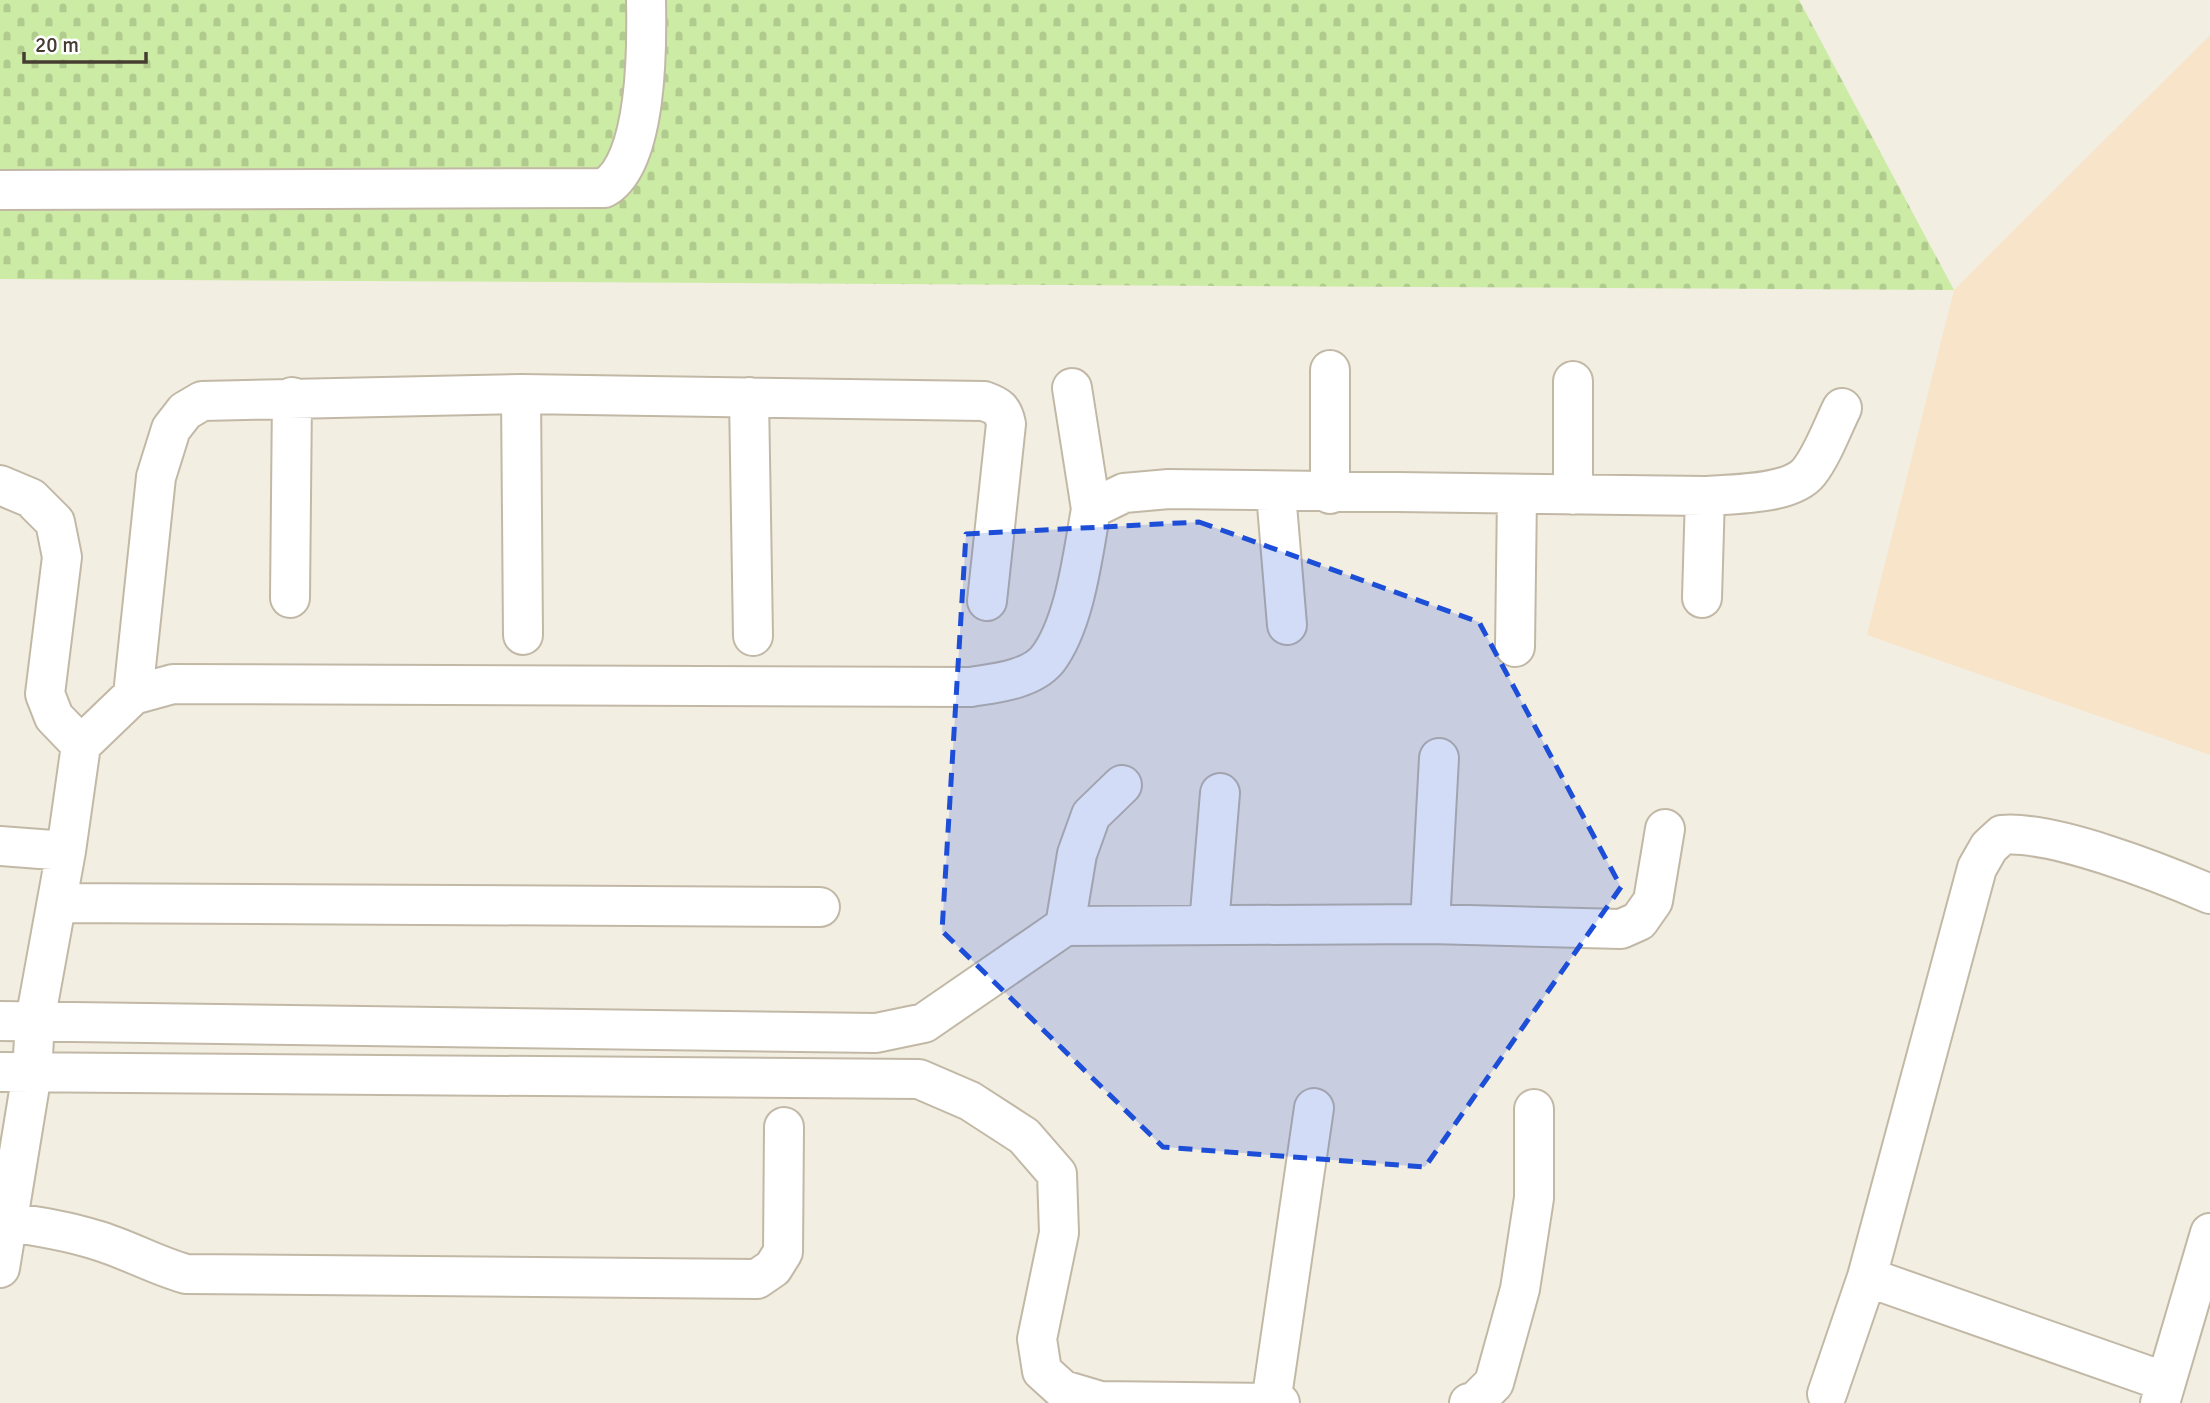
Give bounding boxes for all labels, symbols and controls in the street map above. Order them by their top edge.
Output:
scale bar [24,21,147,65]
text: 20 m [35,32,79,58]

